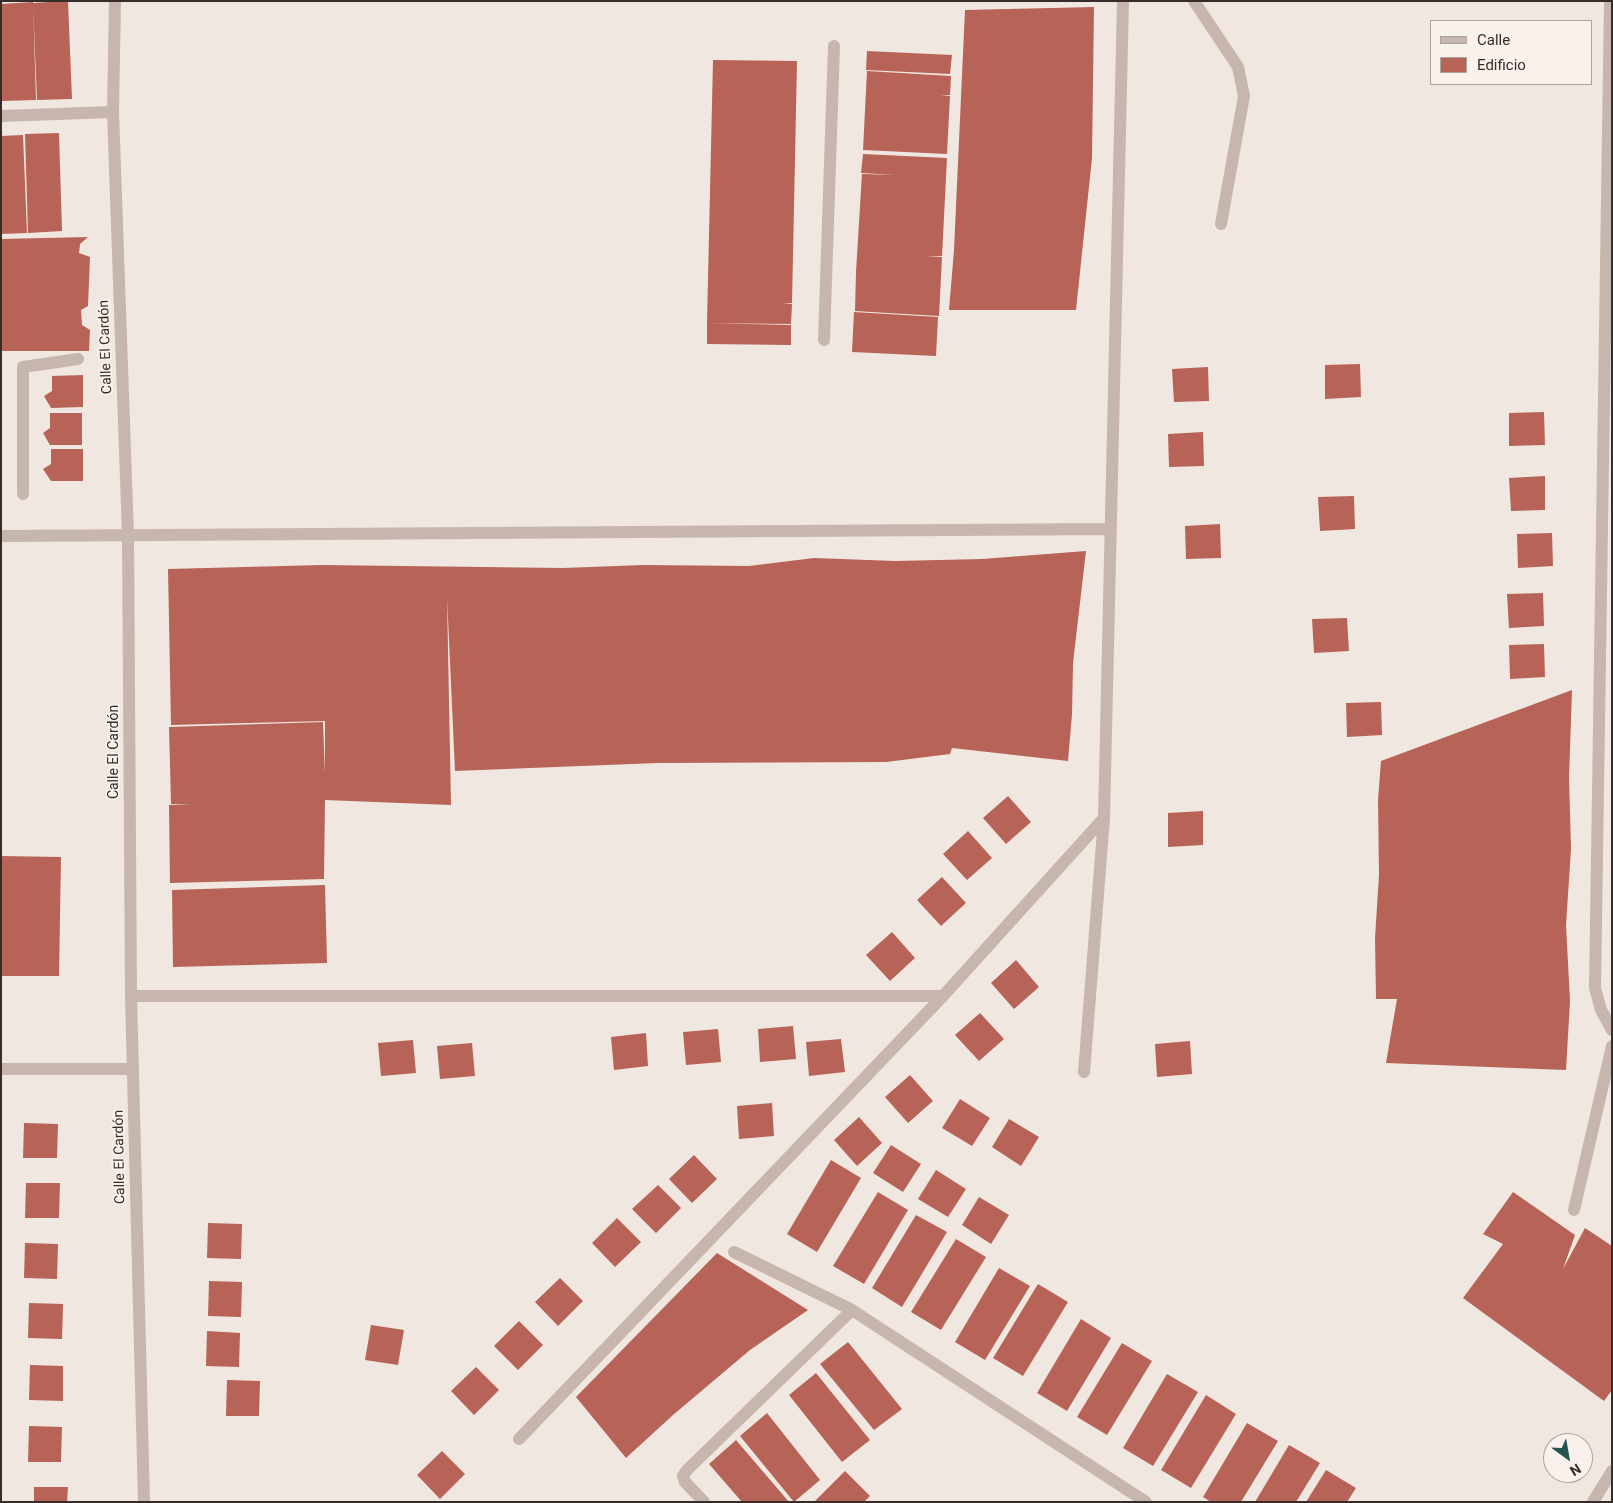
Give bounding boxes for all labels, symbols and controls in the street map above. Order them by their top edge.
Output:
legend [1430,20,1593,85]
text: Calle [1477,31,1510,49]
text: Edificio [1477,56,1526,74]
street label: Calle El Cardón [96,300,116,394]
street label: Calle El Cardón [106,705,122,799]
street label: Calle El Cardón [111,1110,129,1204]
north arrow [1543,1433,1593,1483]
text: N [1567,1460,1584,1479]

